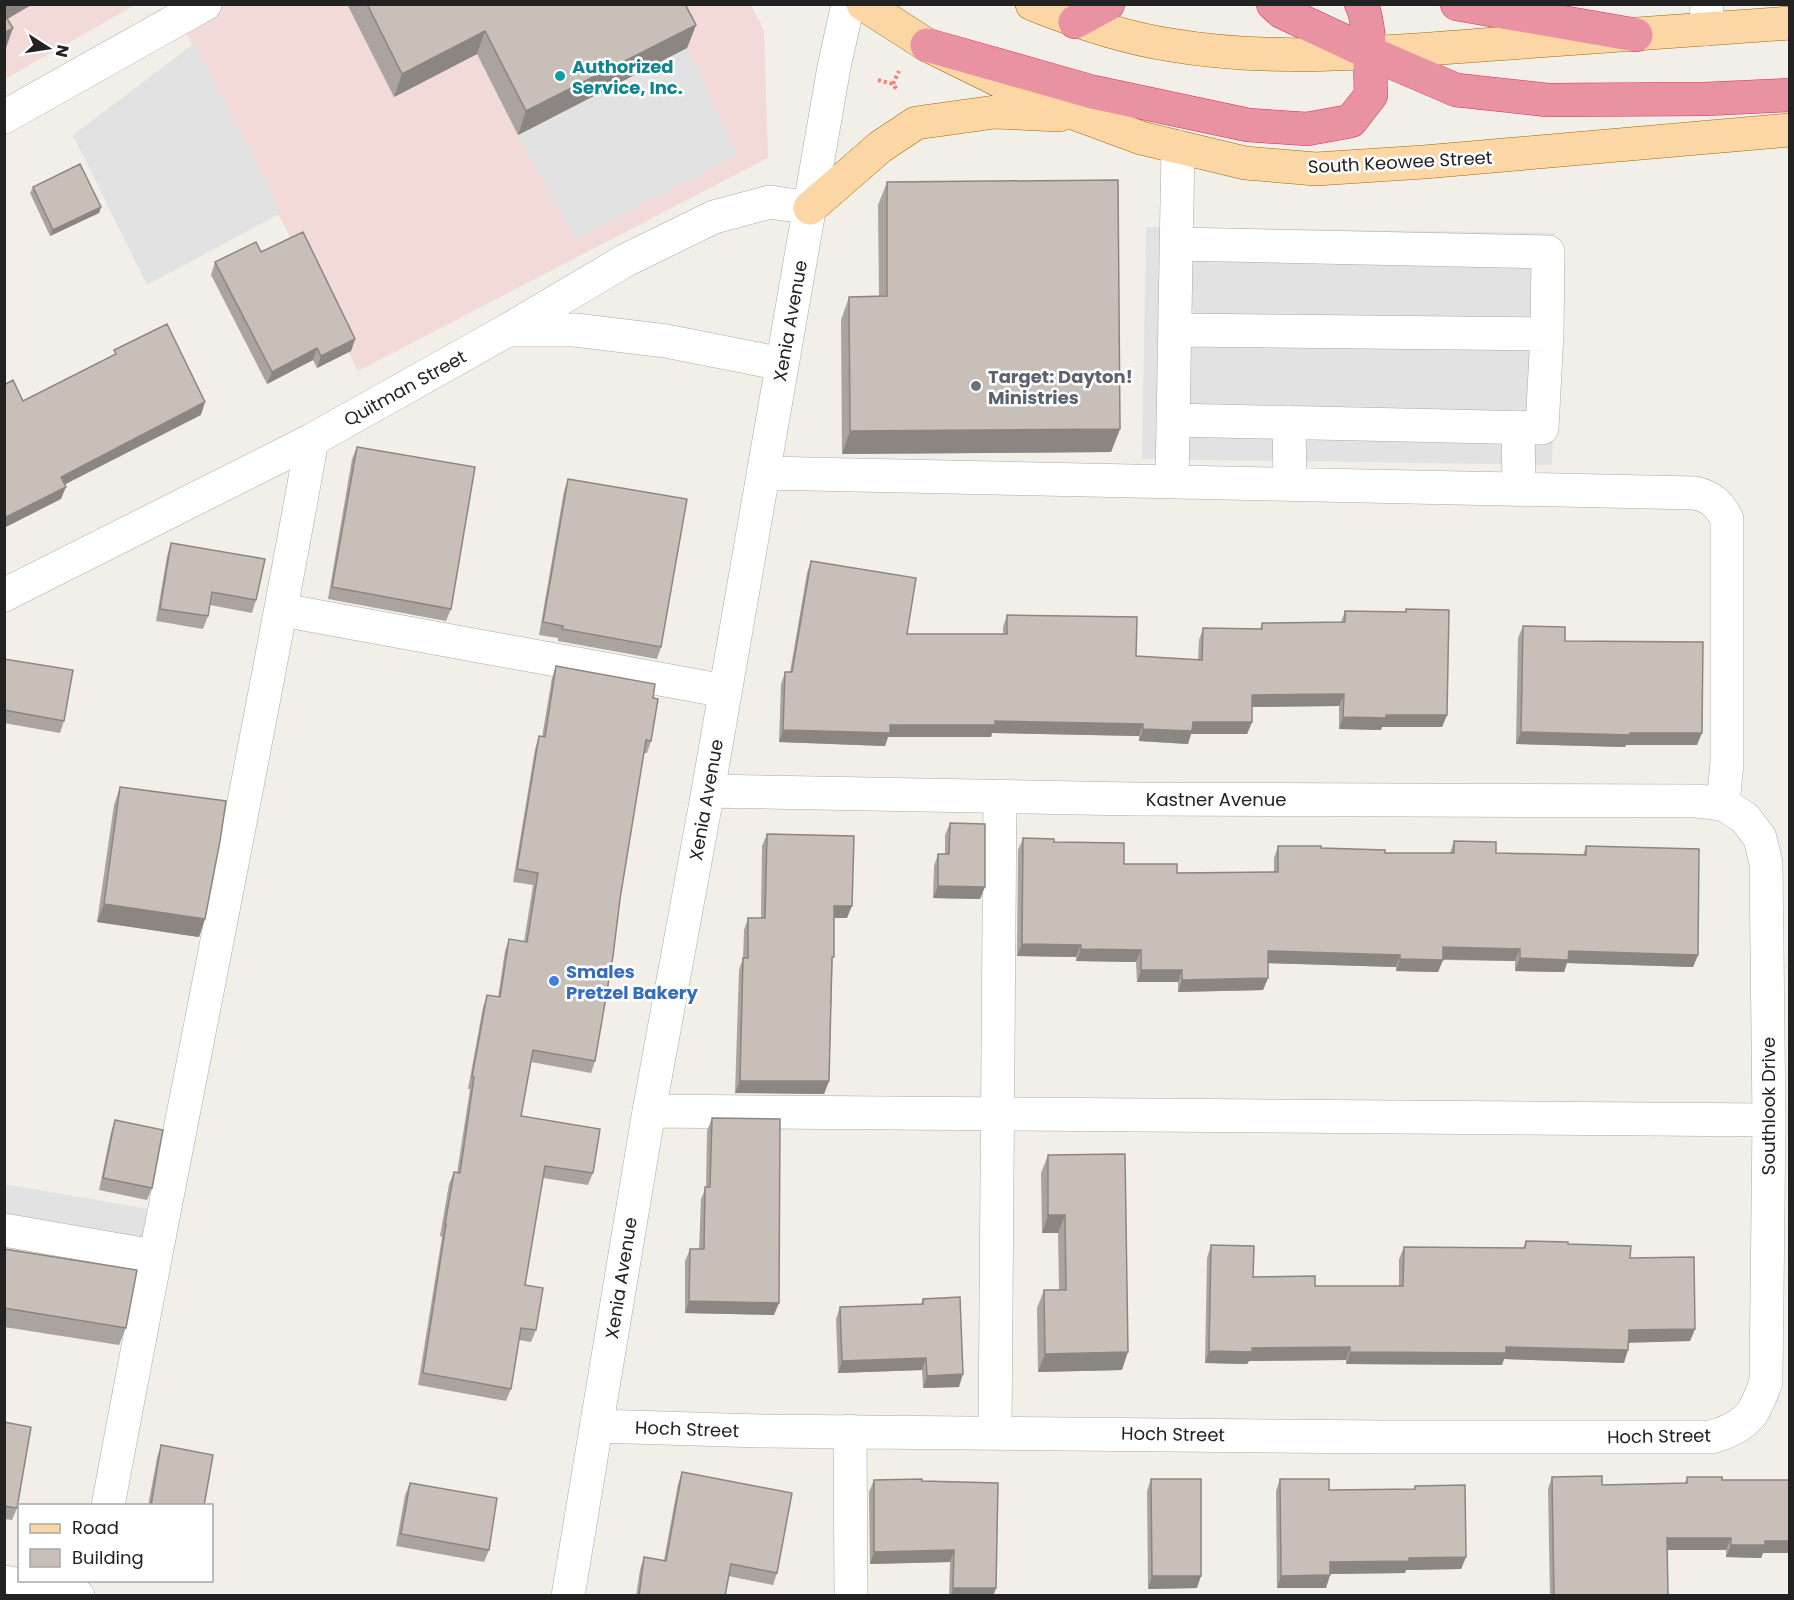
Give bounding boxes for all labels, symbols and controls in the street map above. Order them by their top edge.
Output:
north arrow [18,18,78,78]
text: N [50,43,75,59]
place label: Authorized Service, Inc. [572,54,683,100]
marker: Authorized Service, Inc. [553,69,567,83]
street label: South Keowee Street [1307,145,1493,179]
street label: Xenia Avenue [767,258,813,384]
street label: Quitman Street [339,344,471,432]
place label: Target: Dayton! Ministries [988,364,1133,410]
marker: Target: Dayton! Ministries [969,379,983,393]
street label: Xenia Avenue [683,737,729,863]
street label: Kastner Avenue [1146,787,1286,812]
place label: Smales Pretzel Bakery [566,959,698,1005]
marker: Smales Pretzel Bakery [547,974,561,988]
street label: Southlook Drive [1756,1037,1781,1175]
street label: Xenia Avenue [599,1215,643,1341]
street label: Hoch Street [635,1415,739,1443]
street label: Hoch Street [1121,1421,1225,1447]
street label: Hoch Street [1607,1423,1711,1449]
legend [18,1504,213,1582]
text: Road [72,1515,119,1540]
text: Building [72,1545,144,1570]

